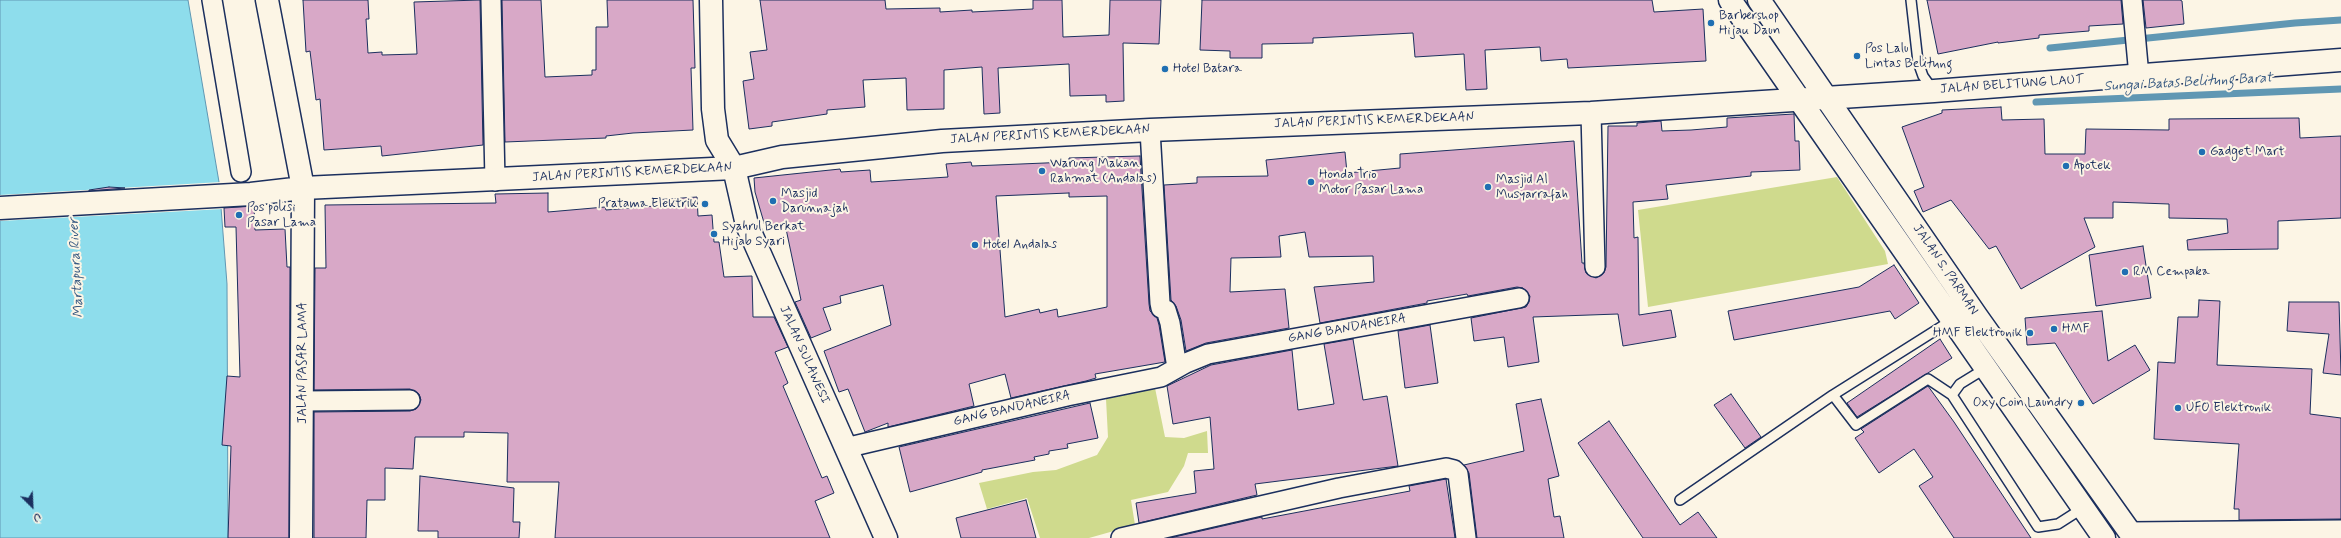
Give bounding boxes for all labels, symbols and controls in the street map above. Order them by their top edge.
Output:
place label: Barbershop Hijau Daun [1719,8,1780,39]
marker: Barbershop Hijau Daun [1706,18,1716,28]
place label: Pos Lalu Lintas Belitung [1865,41,1952,72]
marker: Pos Lalu Lintas Belitung [1852,51,1862,61]
place label: Hotel Batara [1173,61,1242,77]
marker: Hotel Batara [1160,64,1170,74]
water label: Sungai Batas Belitung Barat [2103,70,2273,96]
street label: JALAN BELITUNG LAUT [1940,72,2084,98]
street label: JALAN PERINTIS KEMERDEKAAN [1274,110,1474,132]
street label: JALAN PERINTIS KEMERDEKAAN [950,122,1150,148]
place label: Gadget Mart [2210,144,2285,160]
marker: Gadget Mart [2197,147,2207,157]
place label: Warung Makan Rahmat (Andalas) [1050,156,1156,187]
place label: Apotek [2074,158,2110,174]
street label: JALAN PERINTIS KEMERDEKAAN [532,160,732,186]
marker: Apotek [2061,161,2071,171]
marker: Warung Makan Rahmat (Andalas) [1037,166,1047,176]
place label: Honda Trio Motor Pasar Lama [1319,167,1423,198]
place label: Masjid Al Musyarrafah [1496,172,1568,203]
marker: Honda Trio Motor Pasar Lama [1306,177,1316,187]
marker: Masjid Al Musyarrafah [1483,182,1493,192]
place label: Masjid Darunnajah [781,186,848,217]
place label: Pratama Elektrik [598,196,697,212]
marker: Masjid Darunnajah [768,196,778,206]
marker: Pratama Elektrik [700,199,710,209]
place label: Pos polisi Pasar Lama [247,200,316,231]
marker: Pos polisi Pasar Lama [234,210,244,220]
water label: Martapura River [66,218,88,318]
place label: Syahrul Berkat Hijab Syari [722,219,805,250]
street label: JALAN S. PARMAN [1909,222,1981,318]
marker: Syahrul Berkat Hijab Syari [709,229,719,239]
place label: Hotel Andalas [983,237,1057,253]
marker: Hotel Andalas [970,240,980,250]
place label: RM Cempaka [2133,264,2210,280]
marker: RM Cempaka [2120,267,2130,277]
street label: JALAN PASAR LAMA [295,302,311,424]
street label: JALAN SULAWESI [775,303,833,407]
street label: GANG BANDANEIRA [1287,311,1407,347]
place label: HMF [2062,321,2090,337]
marker: HMF [2049,324,2059,334]
place label: HMF Elektronik [1933,325,2022,341]
marker: HMF Elektronik [2025,328,2035,338]
street label: GANG BANDANEIRA [952,388,1072,430]
place label: Oxy Coin Laundry [1973,395,2073,411]
marker: Oxy Coin Laundry [2076,398,2086,408]
place label: UFO Elektronik [2186,400,2271,416]
marker: UFO Elektronik [2173,403,2183,413]
north arrow [12,486,52,526]
text: U [31,509,43,525]

